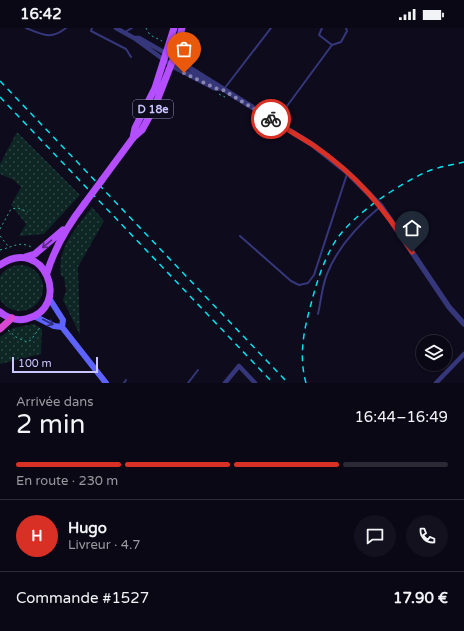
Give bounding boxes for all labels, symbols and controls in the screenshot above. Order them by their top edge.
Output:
text: 16:42 [20,5,62,23]
pin [167,32,201,73]
icon: bag [173,38,195,60]
courier [251,99,291,139]
road number: D 18e [133,100,173,118]
icon: bike [260,108,282,130]
pin [395,211,429,252]
icon: home [401,217,423,239]
one-way arrow [42,239,53,248]
one-way arrow [41,319,53,327]
map controls [416,335,452,371]
button: layers [416,335,452,371]
scale bar [12,355,98,374]
text: 100 m [18,357,52,370]
text: Arrivée dans [16,394,93,410]
text: 16:44–16:49 [354,408,448,426]
text: 2 min [16,409,85,440]
text: En route · 230 m [16,473,118,489]
button: chat [354,515,396,557]
button: phone [406,515,448,557]
text: Hugo [68,519,107,537]
text: H [31,527,43,545]
text: Livreur · 4.7 [68,537,140,553]
text: Commande #1527 [16,589,149,607]
text: 17.90 € [393,589,448,607]

